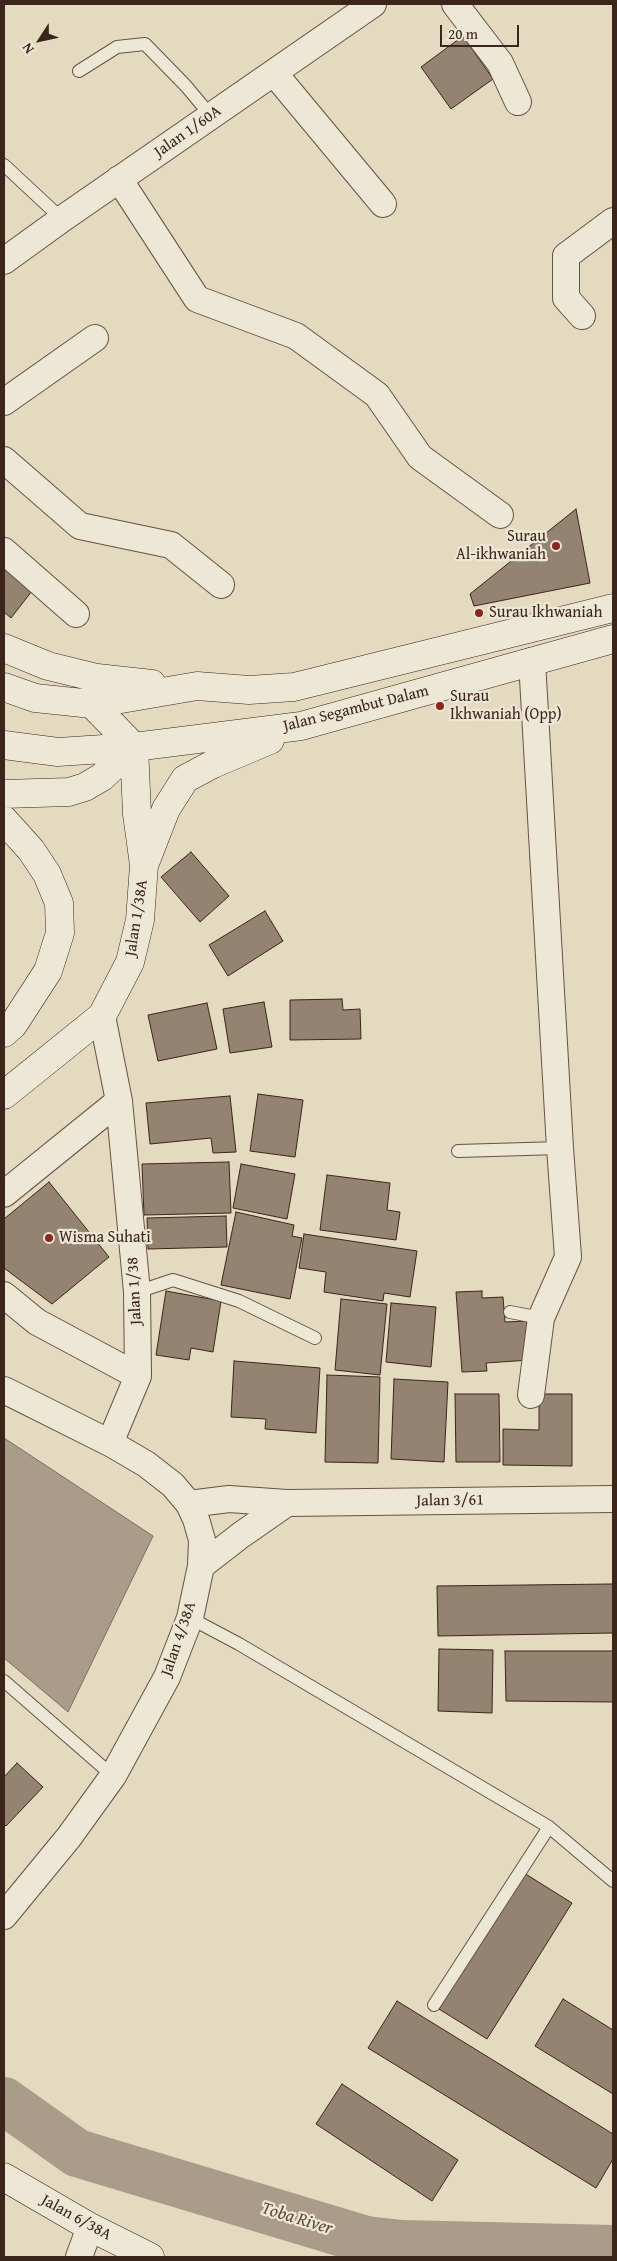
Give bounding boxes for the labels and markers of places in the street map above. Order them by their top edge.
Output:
place label: Surau Al-ikhwaniah [456,527,546,565]
marker: Surau Al-ikhwaniah [550,540,562,552]
place label: Surau Ikhwaniah [489,603,602,623]
marker: Surau Ikhwaniah [473,607,485,619]
place label: Surau Ikhwaniah (Opp) [450,687,562,725]
marker: Surau Ikhwaniah (Opp) [434,700,446,712]
place label: Wisma Suhati [59,1228,151,1248]
marker: Wisma Suhati [43,1232,55,1244]

